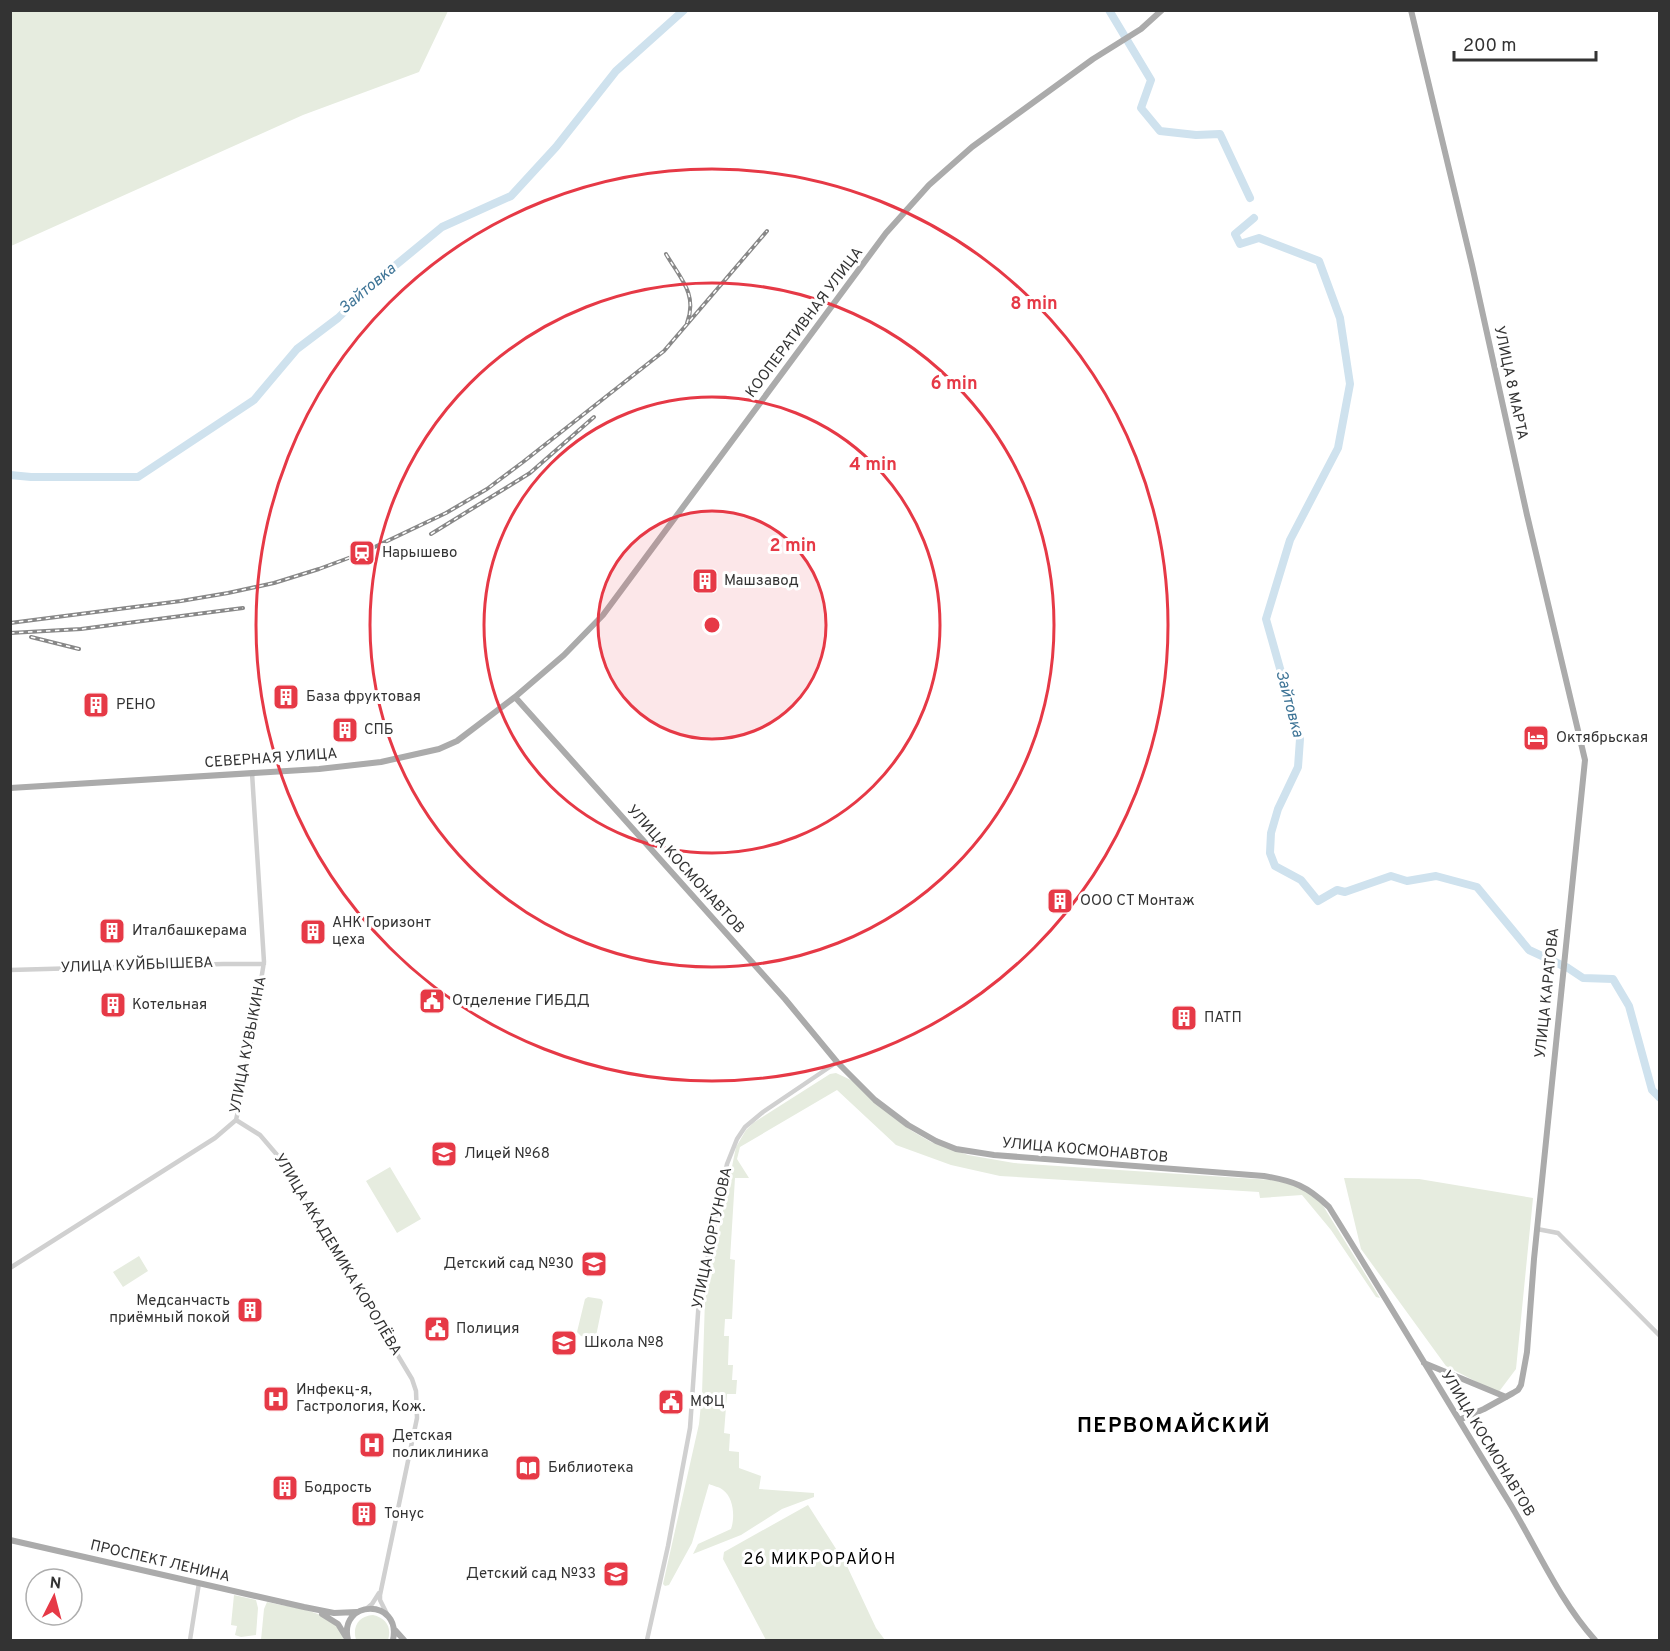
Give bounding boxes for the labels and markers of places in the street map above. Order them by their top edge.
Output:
station icon: Нарышево [347,538,377,568]
place label: Нарышево [382,544,458,563]
building icon: Машзавод [690,566,720,596]
place label: Машзавод [724,572,799,591]
centre of rings [702,615,722,635]
building icon: База фруктовая [271,682,301,712]
place label: База фруктовая [306,688,421,707]
building icon: РЕНО [81,690,111,720]
place label: РЕНО [116,696,156,715]
building icon: СПБ [330,715,360,745]
place label: СПБ [364,721,394,740]
hotel icon: Октябрьская [1521,723,1551,753]
place label: Октябрьская [1556,729,1648,748]
building icon: ООО СТ Монтаж [1045,886,1075,916]
place label: ООО СТ Монтаж [1080,892,1195,911]
place label: АНК Горизонт цеха [332,914,431,950]
building icon: Италбашкерама [97,916,127,946]
building icon: АНК Горизонт цеха [298,917,328,947]
place label: Италбашкерама [132,922,247,941]
public building icon: Отделение ГИБДД [417,986,447,1016]
building icon: Котельная [98,990,128,1020]
place label: Отделение ГИБДД [452,992,590,1011]
place label: Котельная [132,996,207,1015]
building icon: ПАТП [1169,1003,1199,1033]
place label: ПАТП [1204,1009,1242,1028]
school or university icon: Лицей №68 [429,1139,459,1169]
place label: Лицей №68 [464,1145,550,1164]
school or university icon: Детский сад №30 [579,1249,609,1279]
place label: Детский сад №30 [444,1255,574,1274]
place label: Медсанчасть приёмный покой [109,1292,230,1328]
building icon: Медсанчасть приёмный покой [235,1295,265,1325]
public building icon: Полиция [422,1314,452,1344]
place label: Полиция [456,1320,519,1339]
school or university icon: Школа №8 [549,1328,579,1358]
place label: Школа №8 [584,1334,664,1353]
place label: Инфекц-я, Гастрология, Кож. [296,1381,426,1417]
hospital icon: Инфекц-я, Гастрология, Кож. [261,1384,291,1414]
public building icon: МФЦ [656,1387,686,1417]
place label: МФЦ [690,1393,725,1412]
place label: Детская поликлиника [392,1427,489,1463]
hospital icon: Детская поликлиника [357,1430,387,1460]
library icon: Библиотека [513,1453,543,1483]
place label: Библиотека [548,1459,633,1478]
building icon: Бодрость [270,1473,300,1503]
place label: Бодрость [304,1479,372,1498]
building icon: Тонус [349,1499,379,1529]
place label: Тонус [384,1505,424,1524]
school or university icon: Детский сад №33 [601,1559,631,1589]
place label: Детский сад №33 [466,1565,596,1584]

